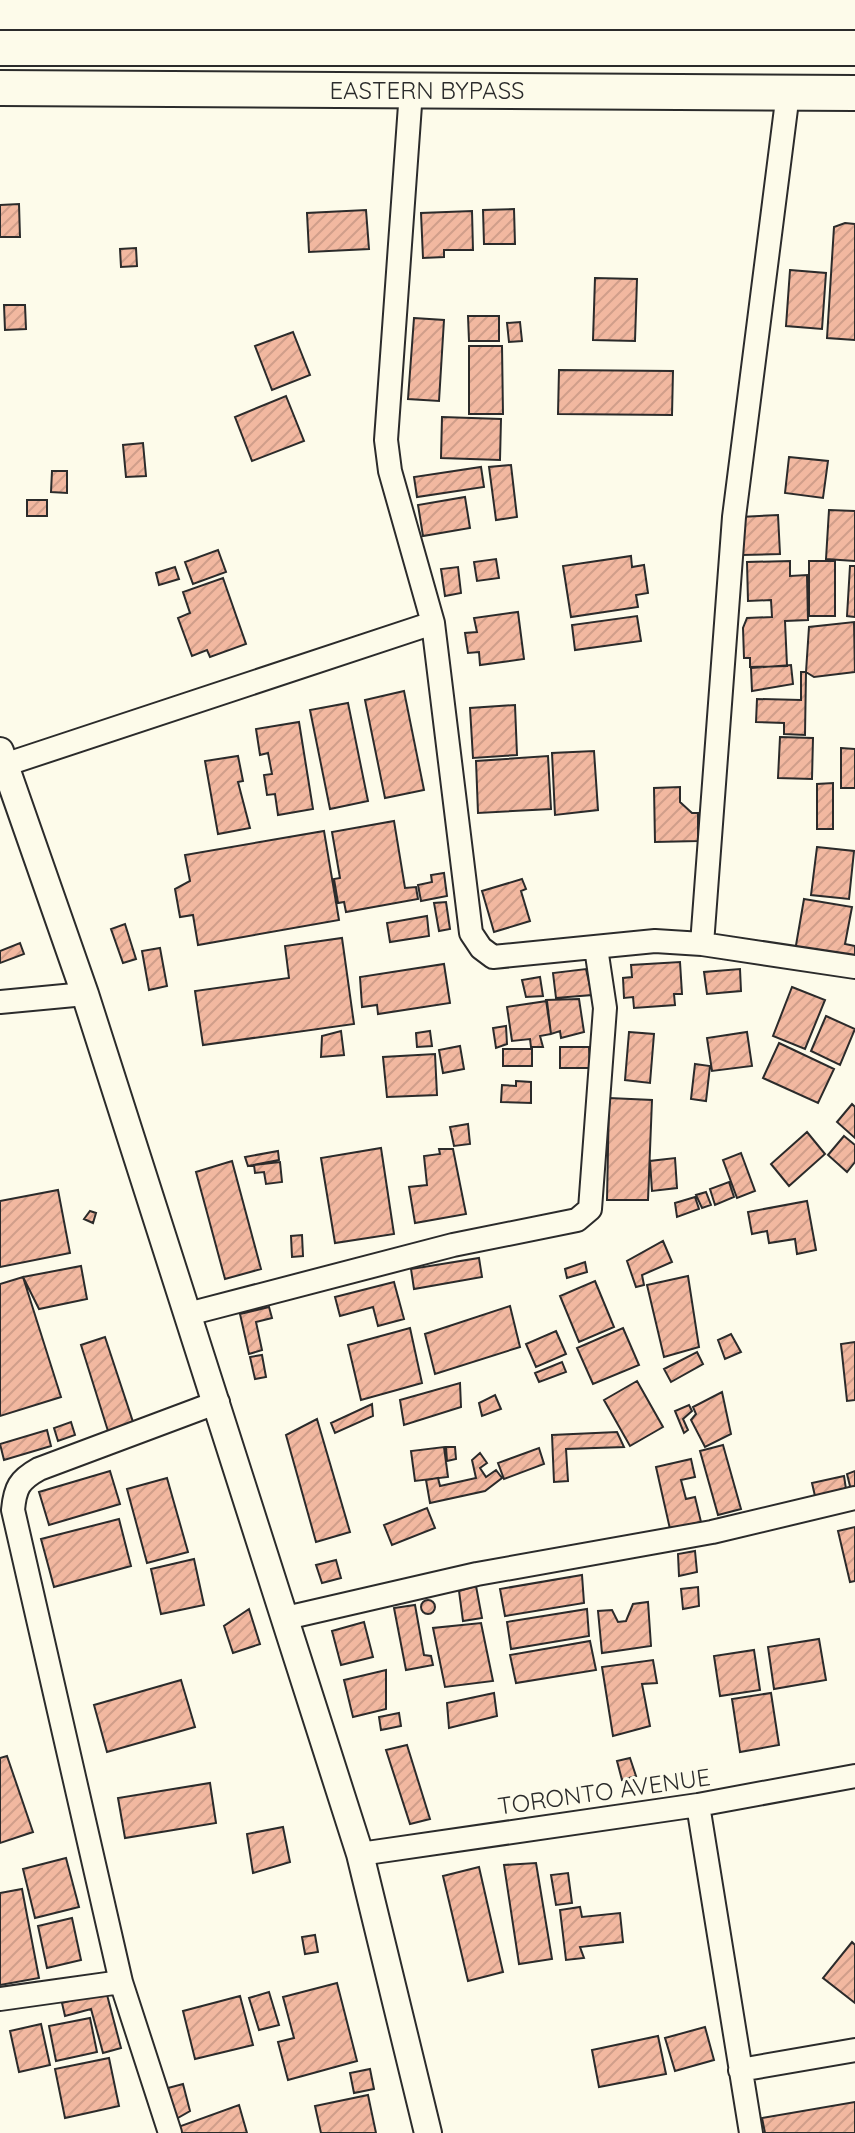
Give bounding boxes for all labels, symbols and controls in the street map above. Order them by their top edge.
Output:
street label: EASTERN BYPASS [329,75,525,105]
street label: TORONTO AVENUE [496,1761,712,1821]

